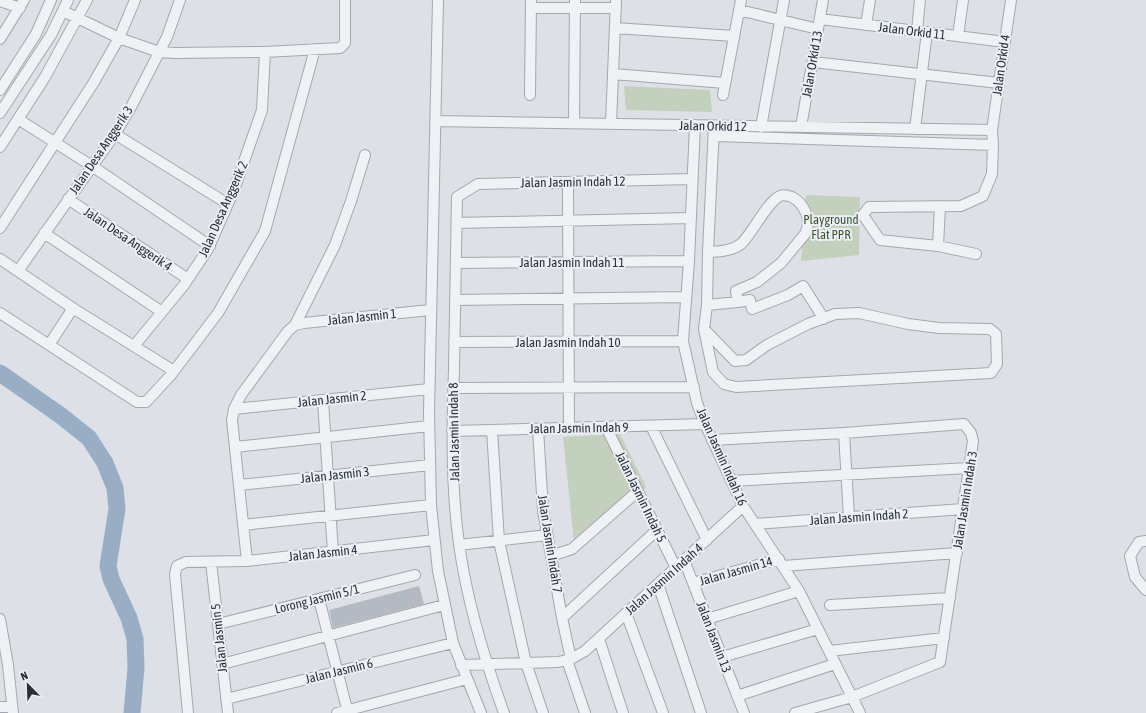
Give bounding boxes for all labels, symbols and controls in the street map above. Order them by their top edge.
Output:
street label: Jalan Orkid 11 [877,19,947,43]
street label: Jalan Orkid 13 [799,29,825,99]
street label: Jalan Orkid 4 [989,33,1013,97]
street label: Jalan Desa Anggerik 3 [66,103,136,197]
street label: Jalan Orkid 12 [679,118,747,134]
street label: Jalan Desa Anggerik 2 [195,159,251,259]
street label: Jalan Jasmin Indah 12 [520,174,626,190]
street label: Jalan Desa Anggerik 4 [81,204,175,274]
park label: Playground Flat PPR [803,212,859,242]
street label: Jalan Jasmin Indah 11 [519,255,625,270]
street label: Jalan Jasmin 1 [327,306,397,328]
street label: Jalan Jasmin Indah 10 [515,335,621,350]
street label: Jalan Jasmin Indah 8 [446,382,462,482]
street label: Jalan Jasmin 2 [297,388,367,410]
street label: Jalan Jasmin Indah 16 [694,406,750,508]
street label: Jalan Jasmin Indah 9 [529,420,629,436]
street label: Jalan Jasmin Indah 5 [613,449,669,545]
street label: Jalan Jasmin Indah 3 [950,450,980,550]
street label: Jalan Jasmin 3 [300,464,370,486]
street label: Jalan Jasmin Indah 7 [535,494,565,594]
street label: Jalan Jasmin Indah 2 [809,506,909,528]
street label: Jalan Jasmin Indah 4 [622,540,706,618]
street label: Jalan Jasmin 4 [288,542,358,564]
street label: Jalan Jasmin 14 [698,553,774,589]
street label: Lorong Jasmin 5/1 [273,581,361,617]
street label: Jalan Jasmin 13 [694,599,734,675]
street label: Jalan Jasmin 5 [208,603,230,673]
street label: Jalan Jasmin 6 [304,655,374,687]
north arrow [8,665,48,705]
text: N [19,669,29,683]

